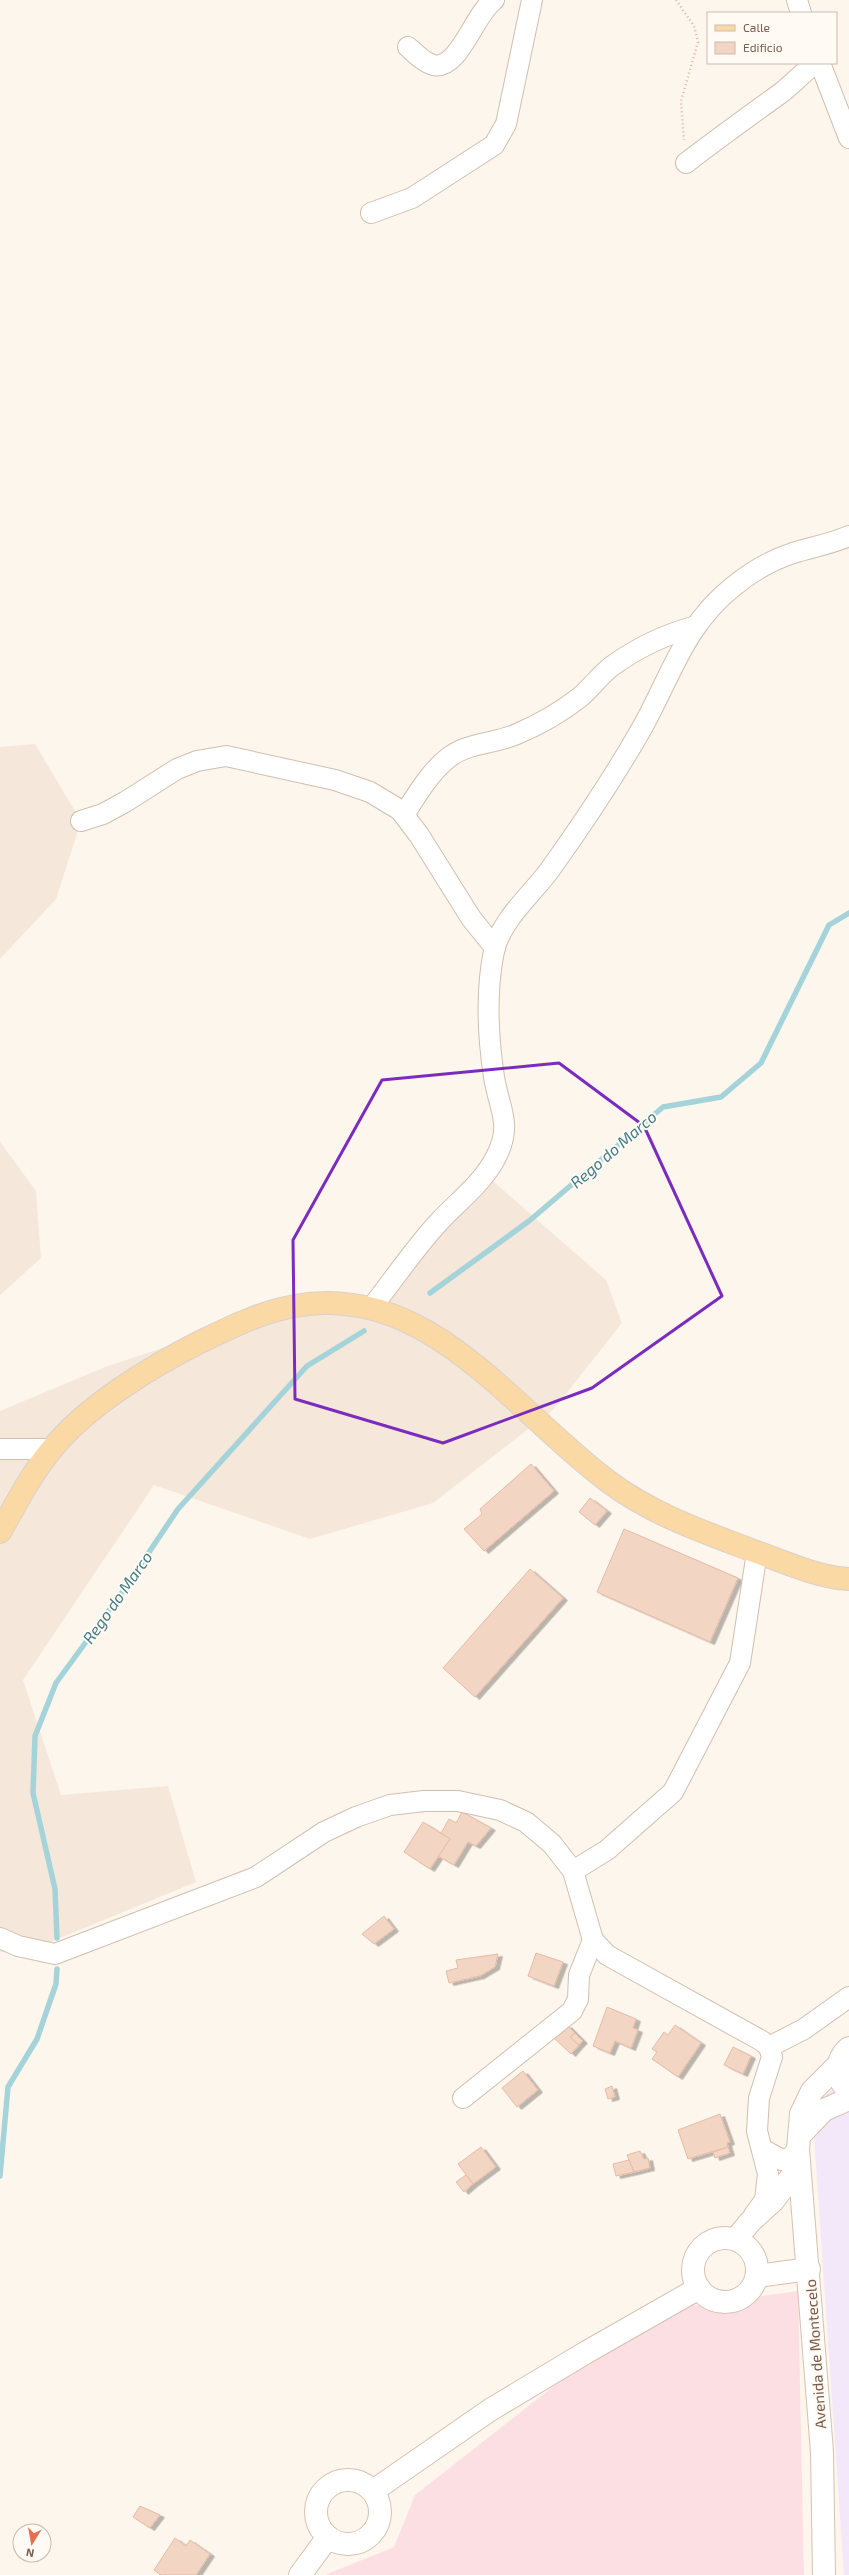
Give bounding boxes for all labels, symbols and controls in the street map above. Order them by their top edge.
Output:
legend [707,12,837,64]
text: Calle [743,20,770,34]
text: Edificio [743,40,783,54]
water label: Rego do Marco [566,1106,660,1192]
water label: Rego do Marco [78,1547,156,1647]
street label: Avenida de Montecelo [801,2279,829,2429]
north arrow [12,2523,52,2563]
text: N [25,2546,35,2560]

